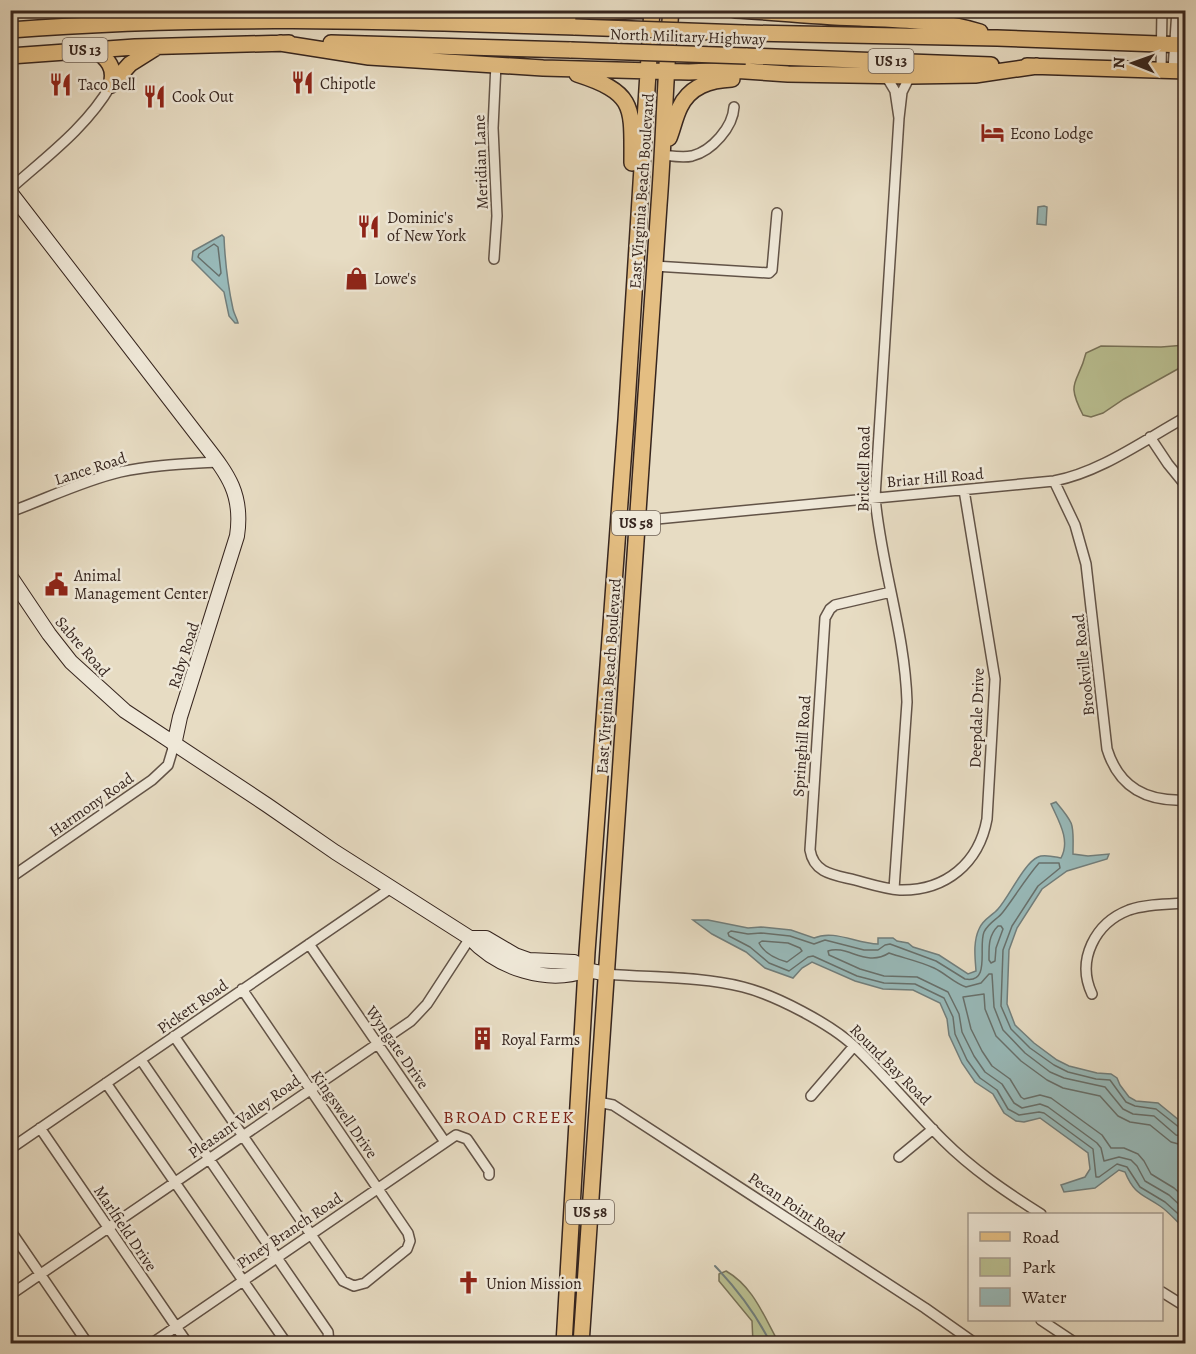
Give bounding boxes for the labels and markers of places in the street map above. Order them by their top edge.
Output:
restaurant icon: Chipotle [289,70,315,96]
restaurant icon: Taco Bell [47,71,73,97]
place label: Chipotle [320,73,376,95]
place label: Taco Bell [78,74,136,96]
restaurant icon: Cook Out [141,83,167,109]
place label: Cook Out [172,86,234,108]
hotel icon: Econo Lodge [979,120,1005,146]
place label: Econo Lodge [1010,123,1093,145]
place label: Dominic's of New York [387,207,466,247]
restaurant icon: Dominic's of New York [356,213,382,239]
shop icon: Lowe's [343,265,369,291]
place label: Lowe's [374,268,416,290]
place label: Animal Management Center [73,565,208,605]
public building icon: Animal Management Center [43,571,69,597]
building icon: Royal Farms [470,1026,496,1052]
place label: Royal Farms [501,1029,580,1051]
church icon: Union Mission [455,1270,481,1296]
place label: Union Mission [486,1273,582,1295]

